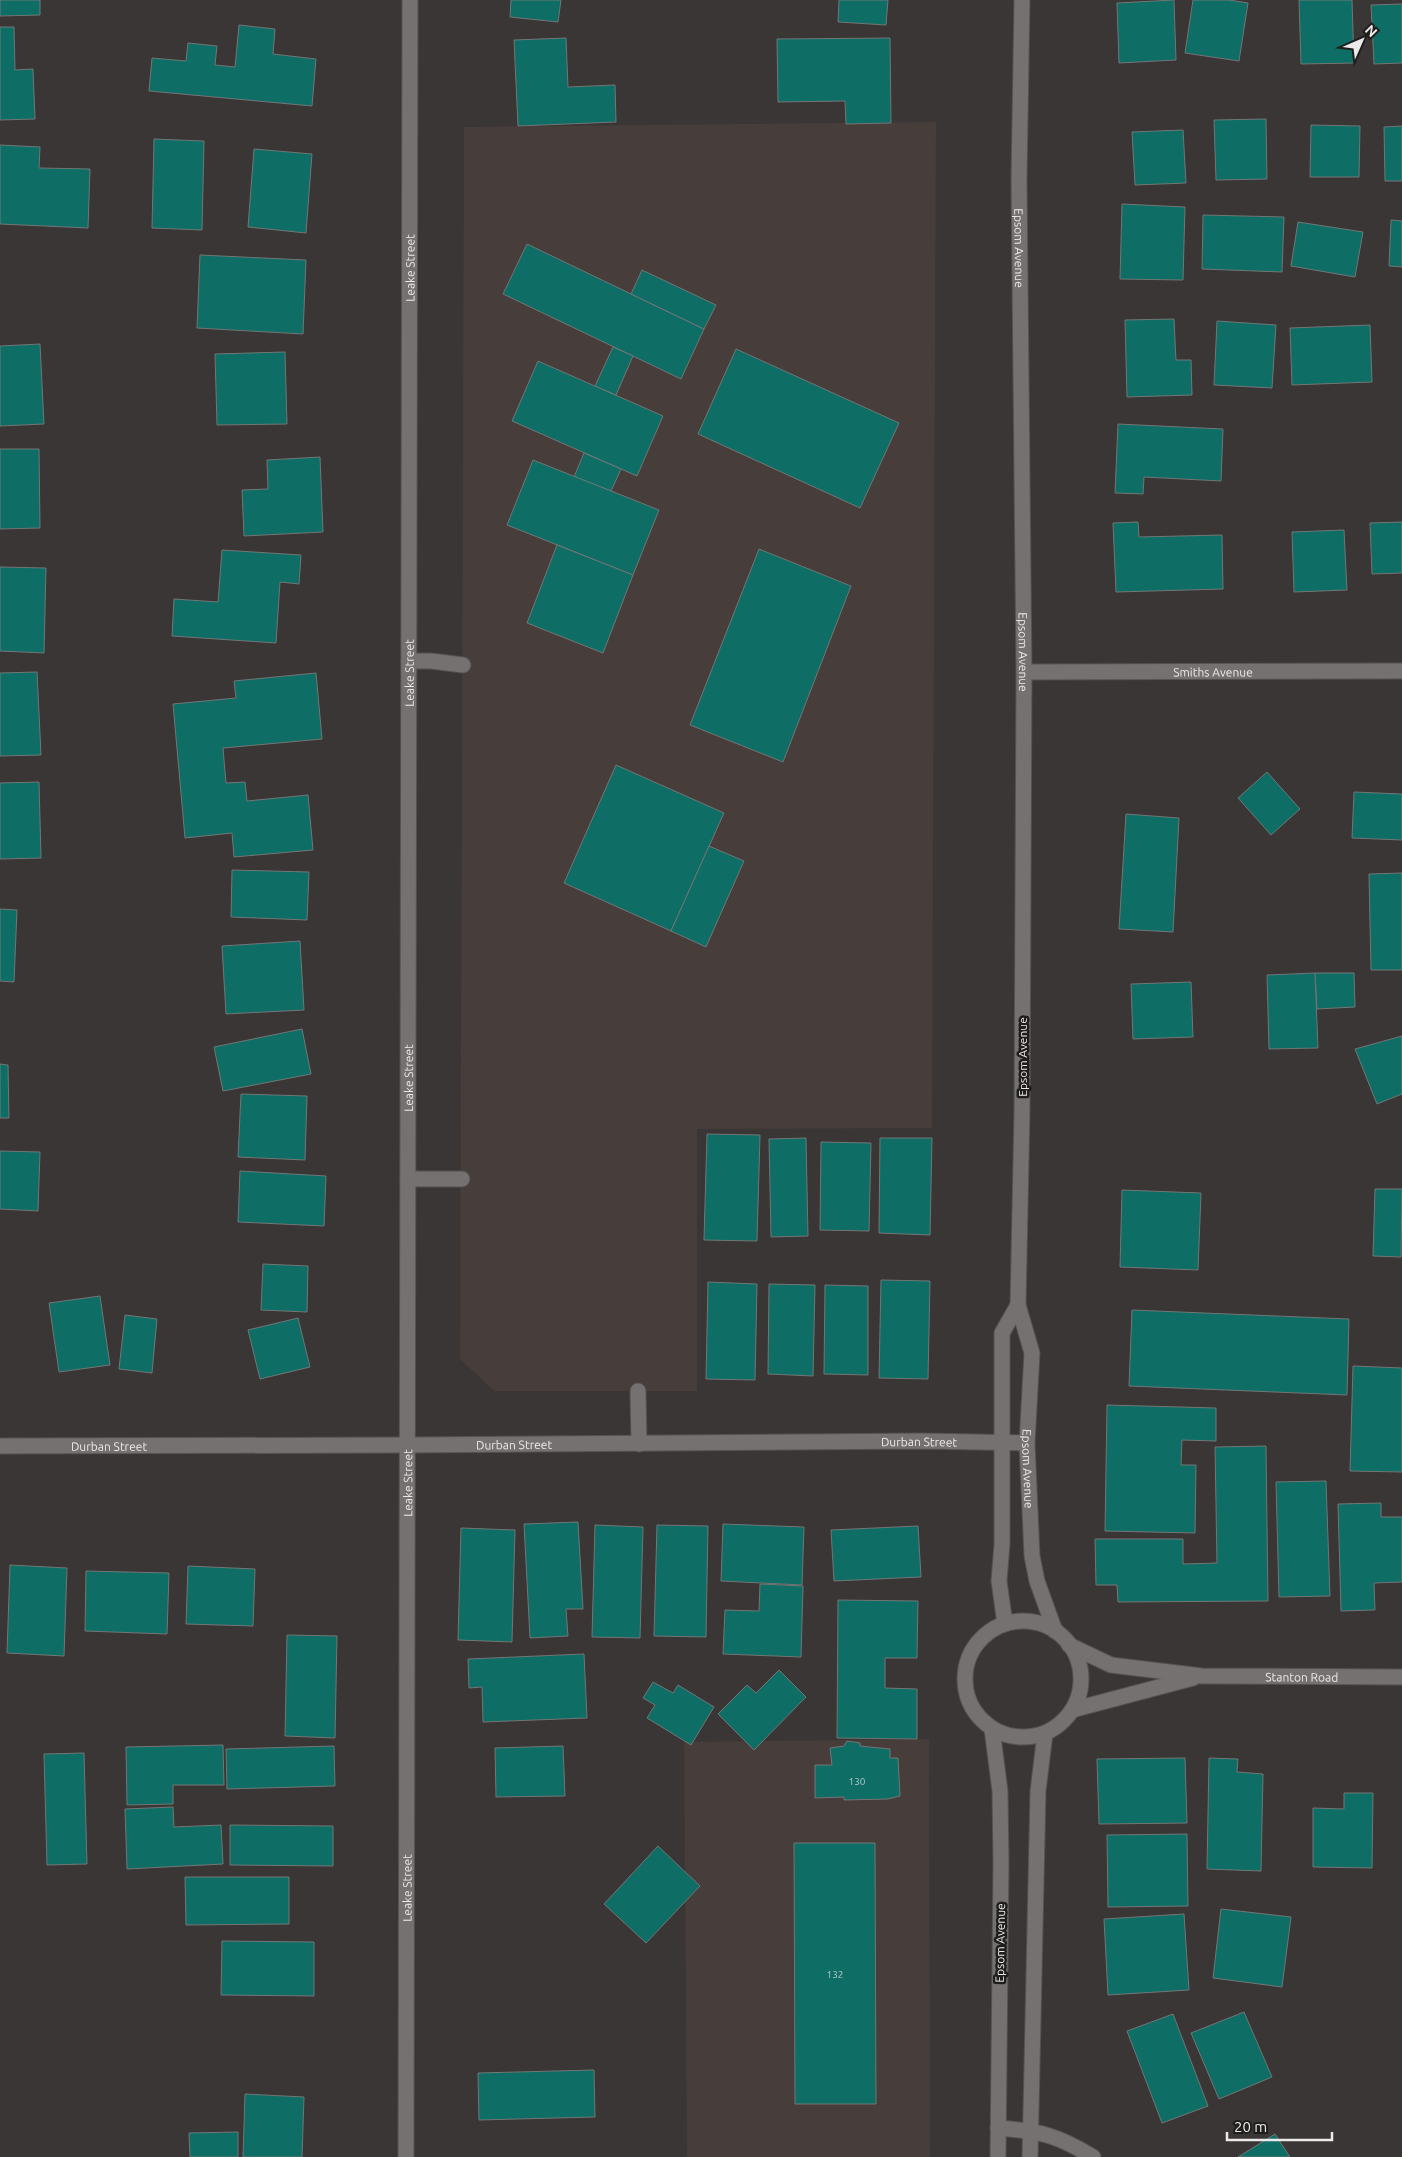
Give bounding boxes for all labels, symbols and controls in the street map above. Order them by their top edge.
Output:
north arrow [1337,15,1387,65]
text: N [1362,21,1381,40]
street label: Epsom Avenue [1013,208,1027,288]
street label: Leake Street [403,234,416,302]
street label: Epsom Avenue [1017,612,1031,692]
street label: Leake Street [402,639,415,707]
street label: Smiths Avenue [1173,665,1253,678]
street label: Epsom Avenue [1016,1017,1029,1097]
street label: Leake Street [401,1044,415,1112]
street label: Epsom Avenue [1020,1429,1036,1509]
street label: Durban Street [881,1434,958,1448]
street label: Durban Street [476,1437,552,1451]
street label: Durban Street [71,1439,147,1452]
street label: Leake Street [401,1449,414,1517]
street label: Stanton Road [1265,1670,1338,1683]
house number: 130 [849,1776,866,1787]
street label: Leake Street [400,1854,413,1922]
street label: Epsom Avenue [993,1903,1007,1983]
house number: 132 [827,1969,843,1980]
scale bar [1227,2110,1332,2142]
text: 20 m [1234,2118,1267,2135]

